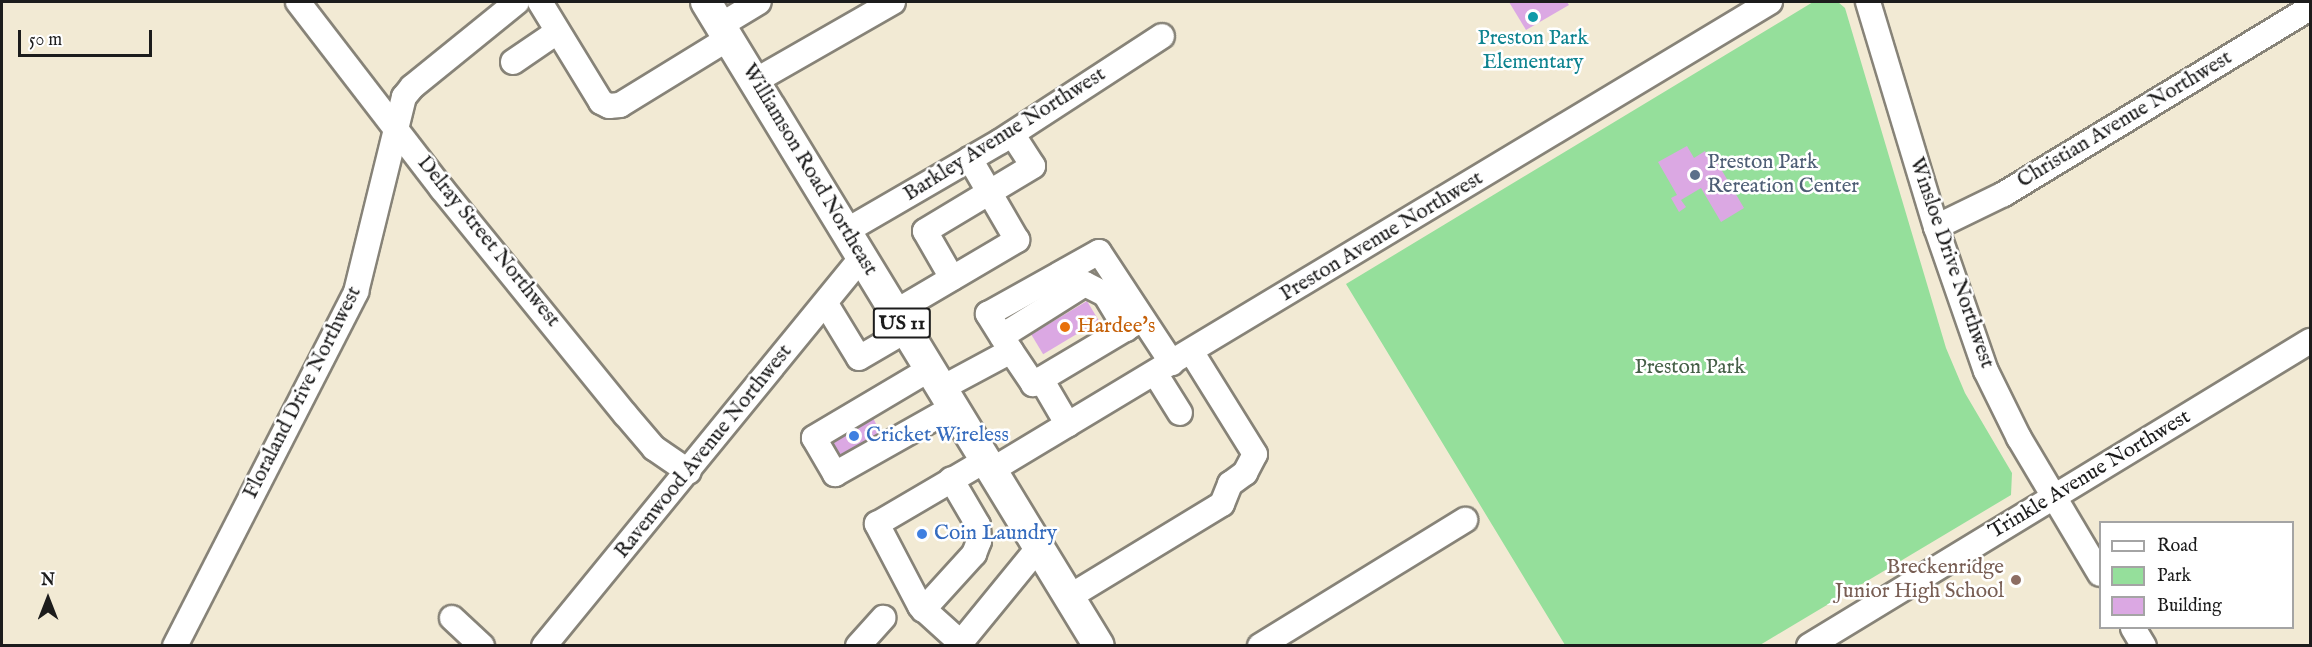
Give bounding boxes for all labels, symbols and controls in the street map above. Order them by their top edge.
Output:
marker: Preston Park Elementary [1526,10,1540,24]
scale bar [21,18,154,56]
place label: Preston Park Elementary [1478,26,1588,76]
text: 50 m [29,29,62,52]
street label: Christian Avenue Northwest [2013,46,2237,194]
street label: Williamson Road Northeast [736,59,882,281]
street label: Barkley Avenue Northwest [899,62,1111,208]
place label: Preston Park Rereation Center [1707,150,1859,200]
street label: Delray Street Northwest [411,151,565,333]
street label: Winsloe Drive Northwest [1903,154,1999,372]
street label: Preston Avenue Northwest [1276,166,1488,308]
marker: Preston Park Rereation Center [1688,168,1702,182]
street label: Floraland Drive Northwest [238,283,368,503]
road number: US 11 [872,306,932,340]
place label: Hardee's [1077,314,1155,340]
marker: Hardee's [1058,320,1072,334]
street label: Ravenwood Avenue Northwest [610,340,798,564]
park label: Preston Park [1635,355,1745,381]
street label: Trinkle Avenue Northwest [1985,405,2195,545]
place label: Cricket Wireless [866,423,1009,449]
marker: Cricket Wireless [847,429,861,443]
place label: Coin Laundry [934,521,1057,547]
legend [2099,521,2294,629]
marker: Coin Laundry [915,527,929,541]
text: Road [2157,535,2198,558]
place label: Breckenridge Junior High School [1835,555,2004,605]
text: Park [2157,565,2191,588]
north arrow [18,569,78,629]
text: N [41,571,55,591]
marker: Breckenridge Junior High School [2009,573,2023,587]
text: Building [2157,595,2222,618]

